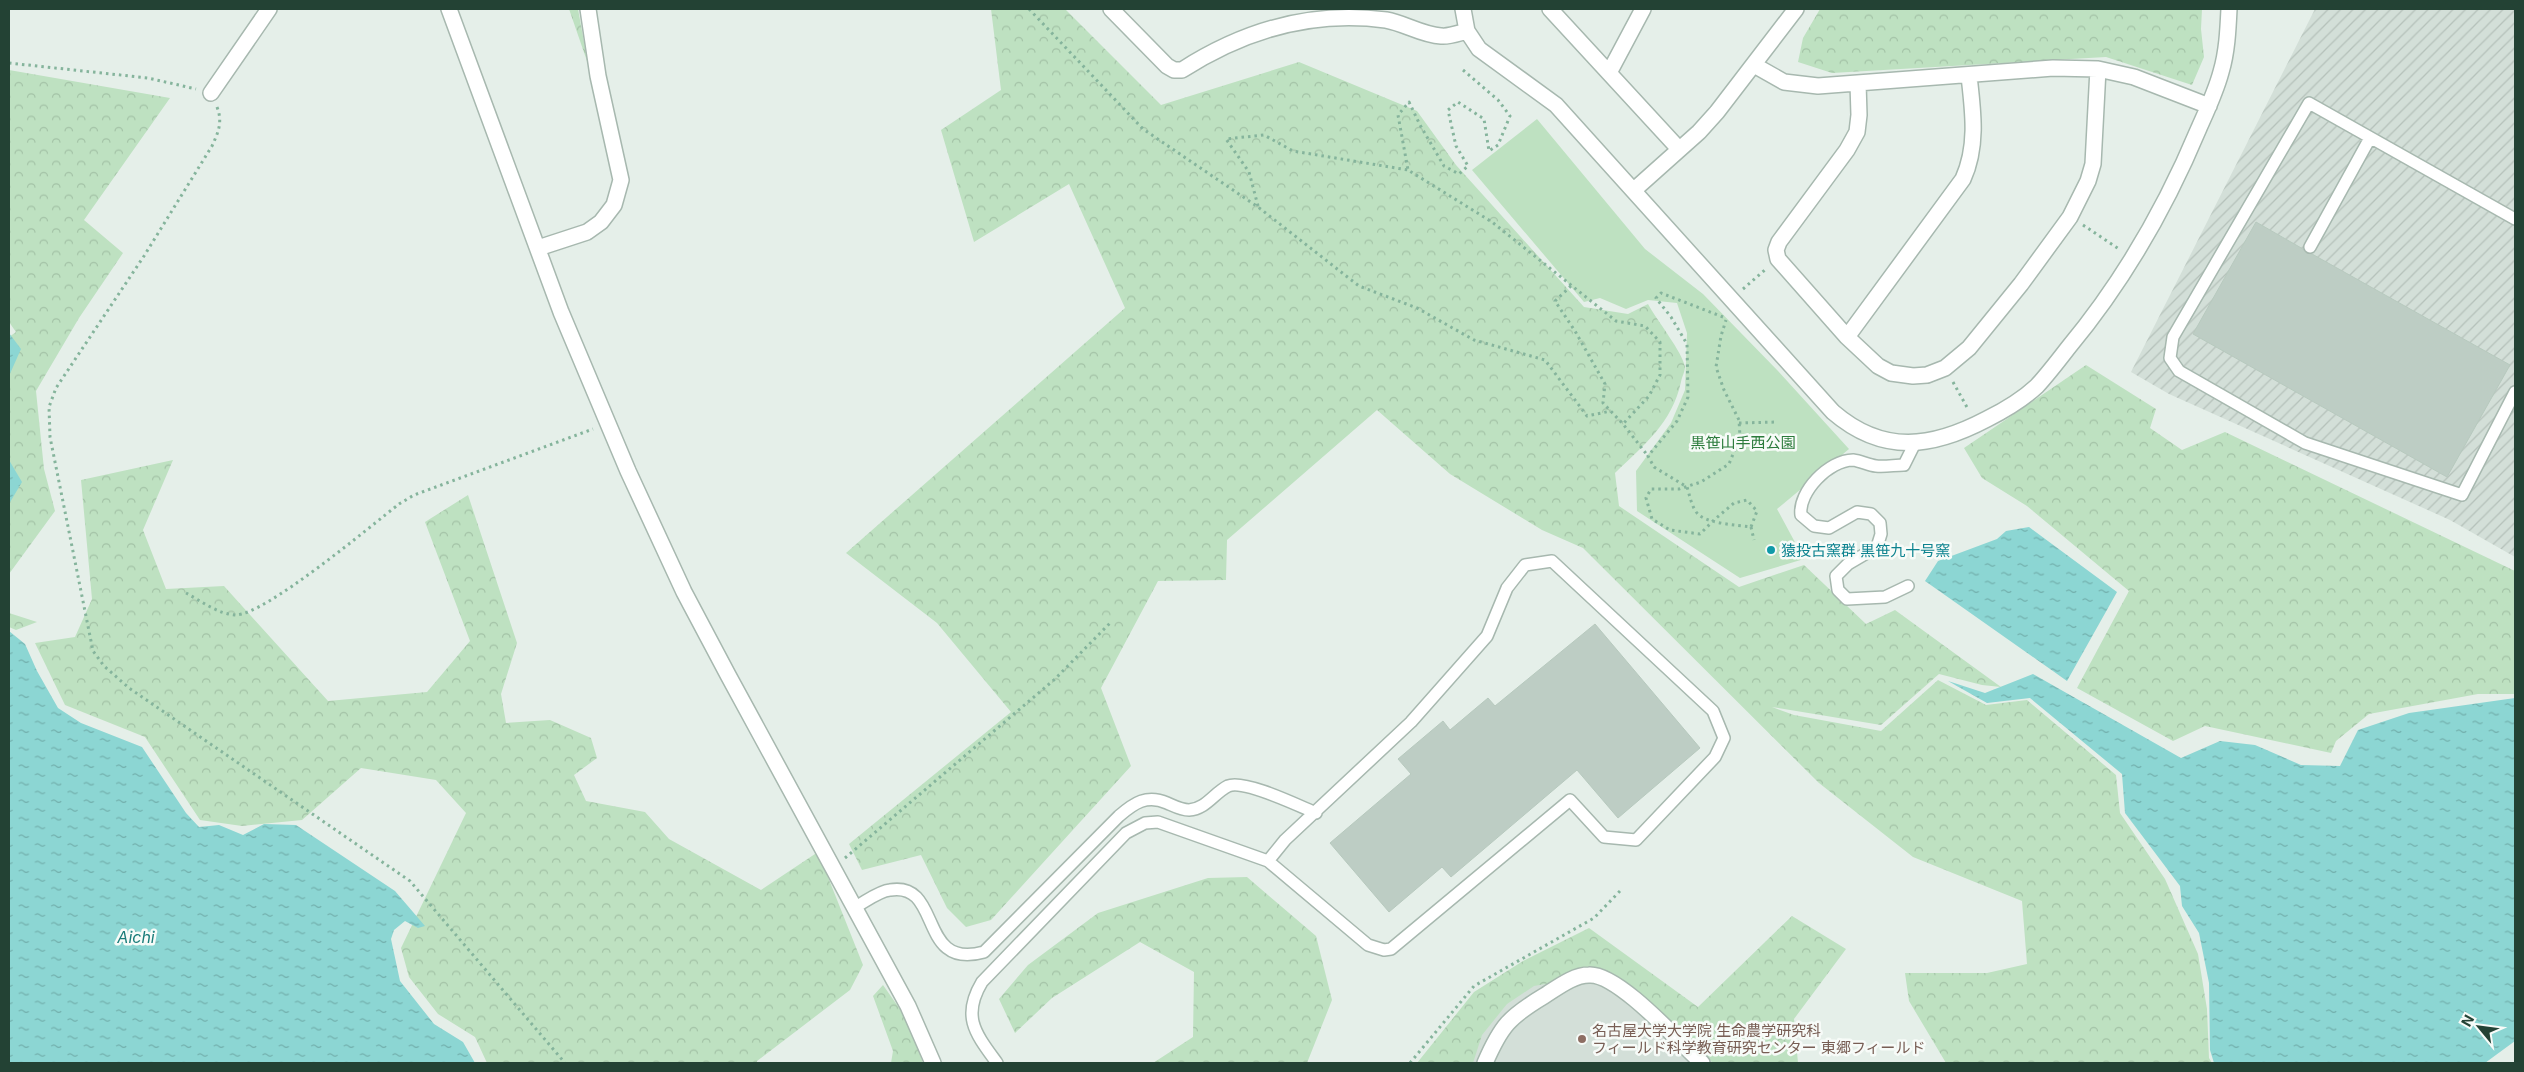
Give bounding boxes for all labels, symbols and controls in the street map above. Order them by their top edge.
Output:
park label: 黒笹山手西公園 [1690,433,1796,452]
place label: 猿投古窯群 黒笹九十号窯 [1781,541,1950,560]
marker: 猿投古窯群 黒笹九十号窯 [1765,544,1777,556]
water label: Aichi [116,927,156,947]
north arrow [2454,1002,2504,1052]
text: N [2457,1012,2477,1029]
place label: 名古屋大学大学院 生命農学研究科 フィールド科学教育研究センター 東郷フィールド [1592,1021,1926,1057]
marker: 名古屋大学大学院 生命農学研究科 フィールド科学教育研究センター 東郷フィールド [1576,1033,1588,1045]

